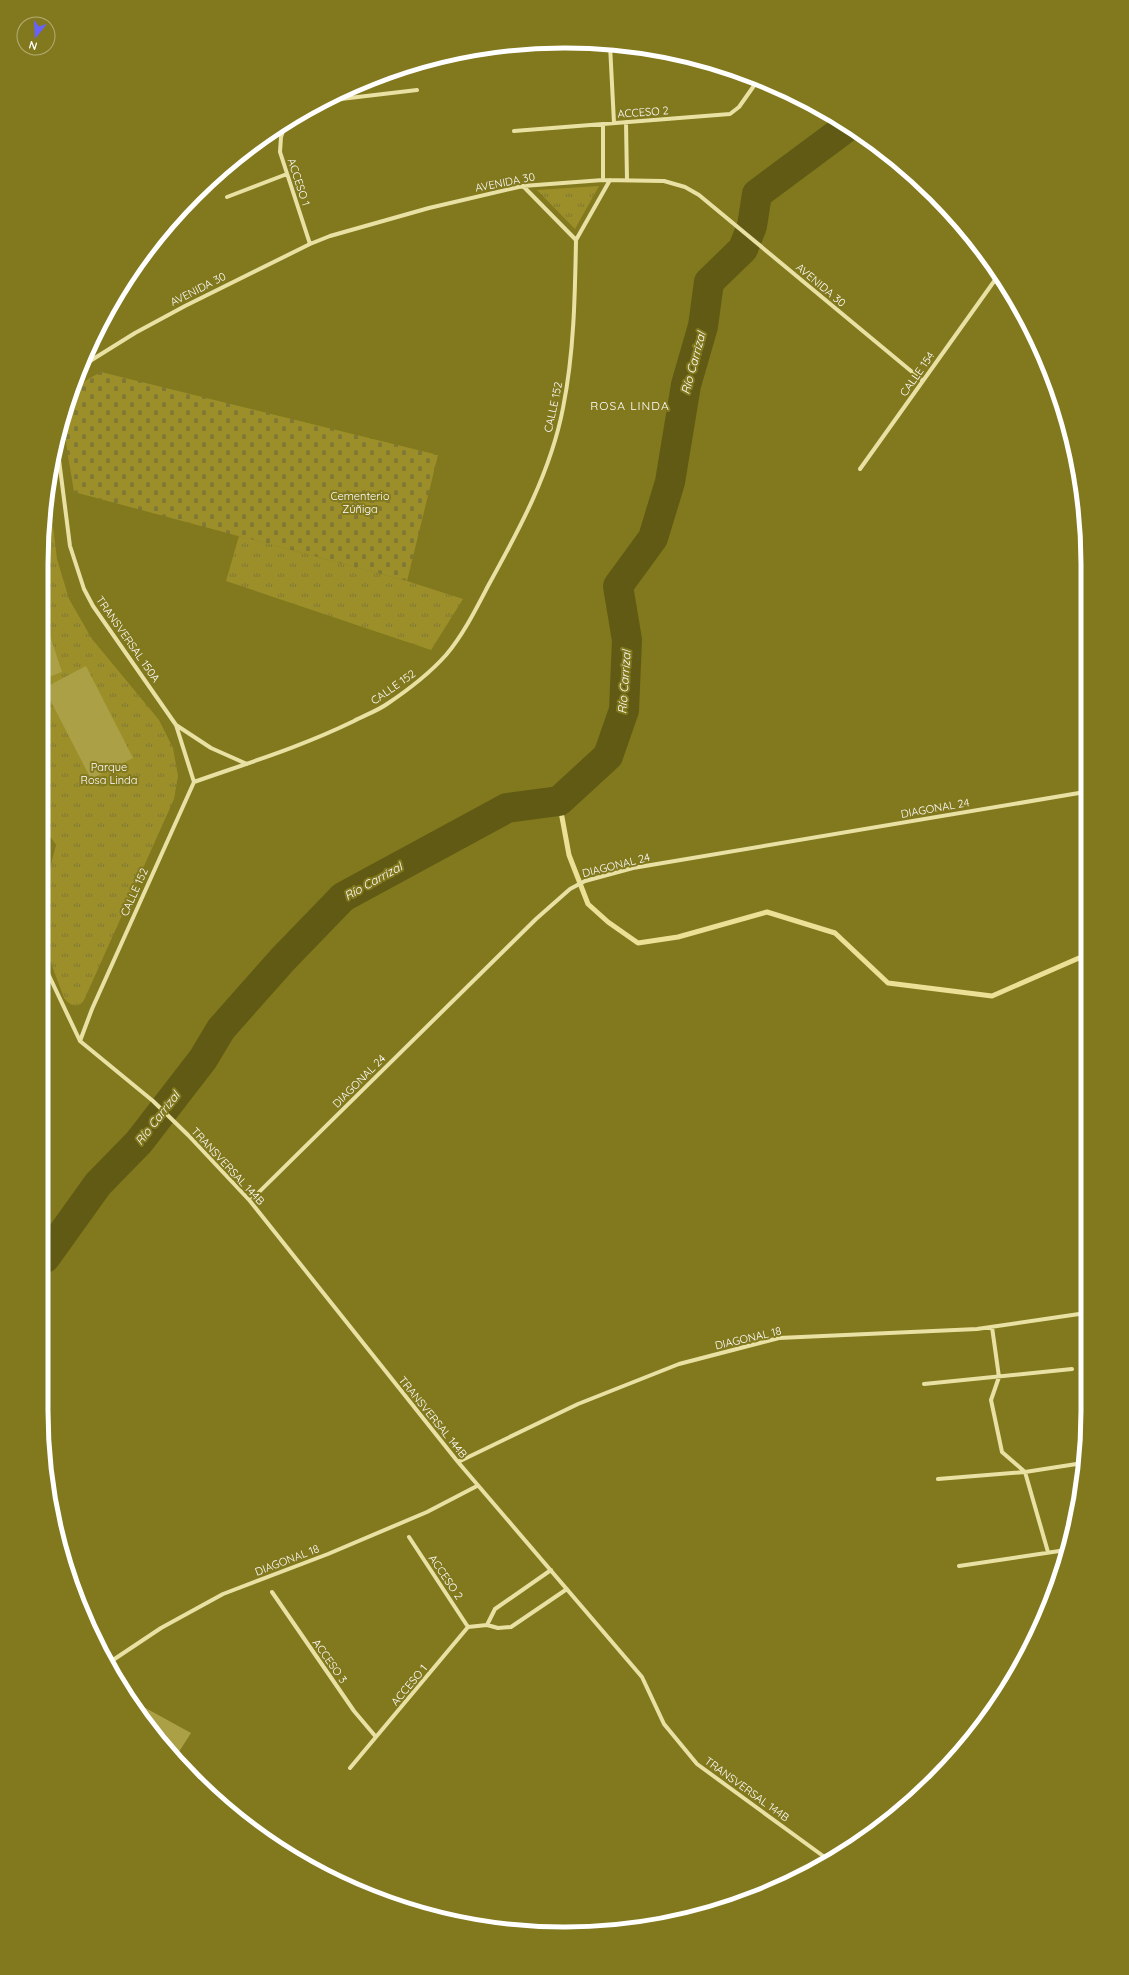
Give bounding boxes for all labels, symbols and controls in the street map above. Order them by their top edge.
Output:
north arrow [16,16,56,56]
text: N [27,38,39,53]
street label: ACCESO 2 [617,103,669,121]
street label: ACCESO 1 [285,156,313,208]
street label: AVENIDA 30 [474,169,536,195]
street label: AVENIDA 30 [793,260,849,310]
street label: AVENIDA 30 [168,269,228,309]
water label: Río Carrizal [677,329,709,396]
street label: CALLE 154 [897,349,938,399]
street label: CALLE 152 [541,380,565,434]
district label: ROSA LINDA [590,398,670,413]
park label: Cementerio Zúñiga [330,489,390,516]
street label: TRANSVERSAL 150A [93,593,163,685]
water label: Río Carrizal [614,648,634,714]
street label: CALLE 152 [368,667,418,707]
park label: Parque Rosa Linda [81,760,137,787]
street label: DIAGONAL 24 [900,795,971,821]
street label: DIAGONAL 24 [581,850,652,880]
water label: Río Carrizal [341,858,406,903]
street label: CALLE 152 [117,866,151,918]
street label: DIAGONAL 24 [329,1051,389,1111]
water label: Río Carrizal [131,1087,183,1148]
street label: TRANSVERSAL 144B [188,1124,268,1208]
street label: DIAGONAL 18 [713,1324,783,1352]
street label: TRANSVERSAL 144B [396,1373,470,1461]
street label: DIAGONAL 18 [253,1541,321,1579]
street label: ACCESO 2 [426,1552,466,1602]
street label: ACCESO 3 [310,1636,351,1686]
street label: ACCESO 1 [388,1662,430,1708]
street label: TRANSVERSAL 144B [702,1754,792,1824]

